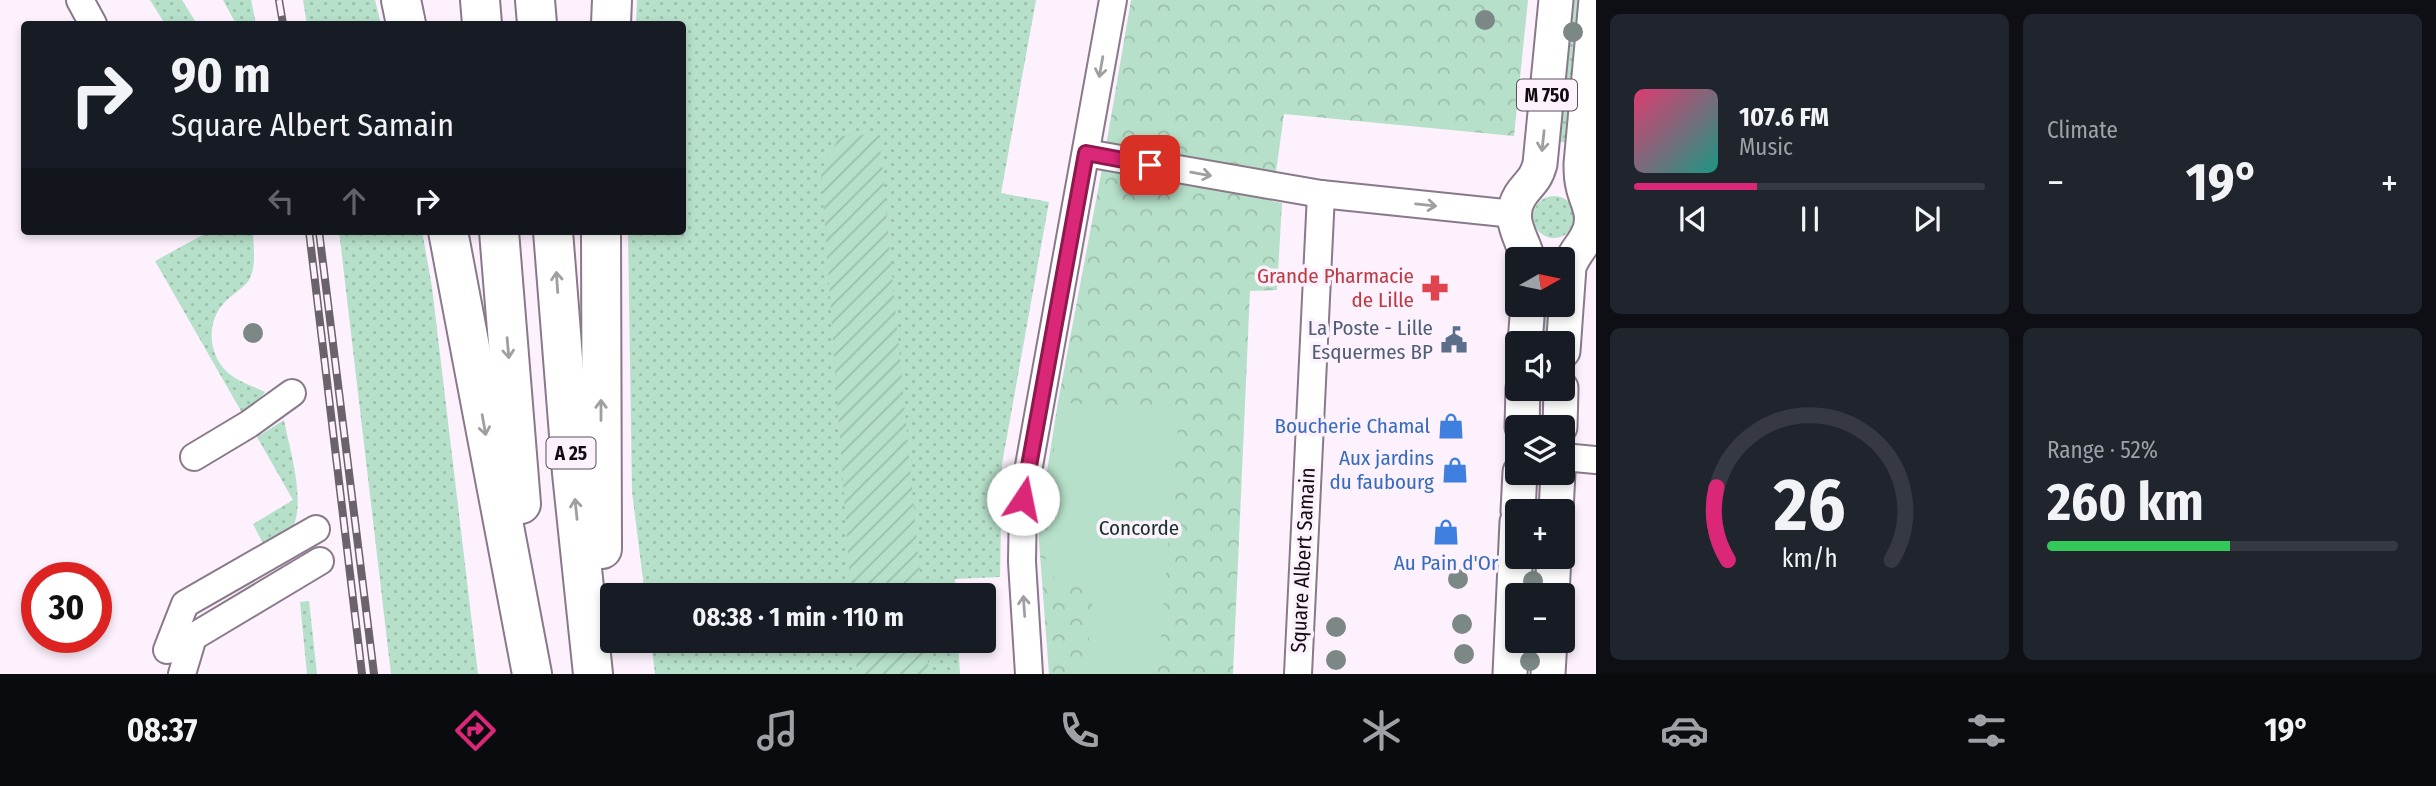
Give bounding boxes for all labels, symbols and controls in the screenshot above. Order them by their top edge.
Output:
text: 90 m [171,46,271,105]
icon: right [56,49,147,140]
one-way arrow [1093,55,1107,78]
road number: M 750 [1517,80,1577,110]
text: 107.6 FM [1739,102,1829,133]
text: Square Albert Samain [171,106,454,144]
text: Climate [2047,116,2118,144]
one-way arrow [1536,129,1549,152]
text: Music [1739,133,1793,161]
pin [1120,135,1180,195]
icon: arrive [1131,146,1169,184]
text: 19° [2186,151,2259,214]
text: − [2047,160,2064,206]
text: + [2381,160,2398,206]
one-way arrow [1189,168,1212,181]
icon: left [262,182,300,220]
icon: ahead [335,182,373,220]
icon: right [408,182,446,220]
one-way arrow [1414,199,1437,212]
icon: previous [1674,200,1712,238]
icon: pause [1791,200,1829,238]
icon: next [1908,200,1946,238]
north arrow [1505,247,1575,317]
map controls [1505,247,1575,653]
place label: Grande Pharmacie de Lille [1257,263,1414,313]
one-way arrow [550,271,563,294]
pharmacy icon: Grande Pharmacie de Lille [1420,273,1450,303]
place label: La Poste - Lille Esquermes BP [1308,315,1433,365]
public building icon: La Poste - Lille Esquermes BP [1439,325,1469,355]
button: sound [1505,331,1575,401]
one-way arrow [502,336,515,359]
one-way arrow [594,399,608,422]
shop icon: Boucherie Chamal [1436,411,1466,441]
one-way arrow [478,413,492,435]
place label: Boucherie Chamal [1275,413,1430,439]
button: layers [1505,415,1575,485]
text: Range · 52% [2047,436,2158,464]
road number: A 25 [546,437,596,468]
place label: Aux jardins du faubourg [1329,445,1434,495]
shop icon: Aux jardins du faubourg [1440,455,1470,485]
position arrow [986,462,1060,536]
text: 26 [1773,462,1845,549]
street label: Square Albert Samain [1285,467,1321,653]
text: 260 km [2047,471,2204,534]
one-way arrow [569,498,582,520]
button: + [1505,499,1575,569]
park label: Concorde [1099,515,1179,541]
shop icon: Au Pain d'Or [1431,517,1461,547]
text: km/h [1782,544,1837,574]
place label: Au Pain d'Or [1394,550,1499,576]
speed limit sign: 30 [21,562,112,653]
button: − [1505,583,1575,653]
one-way arrow [1018,595,1031,618]
text: 08:38 · 1 min · 110 m [692,602,904,633]
icon: directions [451,706,500,755]
icon: music [753,706,802,755]
icon: phone [1055,706,1104,755]
icon: climate [1357,706,1406,755]
icon: car [1660,706,1709,755]
icon: filters [1962,706,2011,755]
text: 08:37 [127,711,197,749]
text: 19° [2264,711,2309,749]

